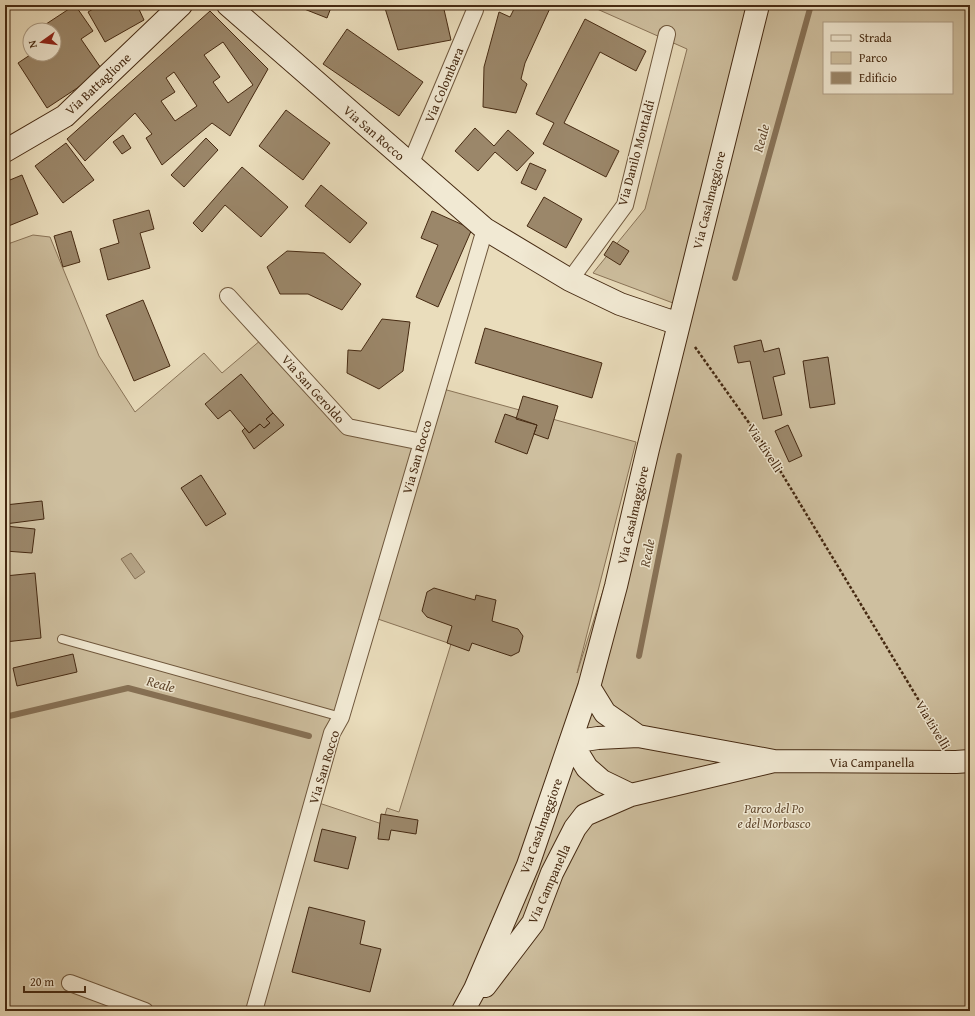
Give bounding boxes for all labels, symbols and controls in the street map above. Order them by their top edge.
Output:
north arrow [22,22,62,62]
legend [823,22,953,94]
text: Strada [859,29,892,46]
text: N [23,38,41,50]
street label: Via Colombara [420,44,469,126]
street label: Via Battaglione [61,48,135,120]
text: Parco [859,49,887,66]
text: Edificio [859,69,897,86]
street label: Via Danilo Montaldi [613,98,659,208]
street label: Via San Rocco [339,101,409,165]
water label: Reale [747,121,774,155]
street label: Via Casalmaggiore [688,149,730,251]
street label: Via San Geroldo [277,350,349,428]
street label: Via San Rocco [397,417,437,496]
street label: Via Livelli [742,420,788,476]
street label: Via Casalmaggiore [612,464,654,566]
water label: Reale [634,537,660,570]
water label: Reale [144,670,178,697]
street label: Via Livelli [911,697,955,753]
street label: Via San Rocco [304,727,344,806]
street label: Via Campanella [829,753,915,772]
street label: Via Casalmaggiore [515,775,567,877]
park label: Parco del Po e del Morbasco [738,799,811,833]
street label: Via Campanella [523,841,575,927]
scale bar [24,968,85,994]
text: 20 m [30,973,54,990]

